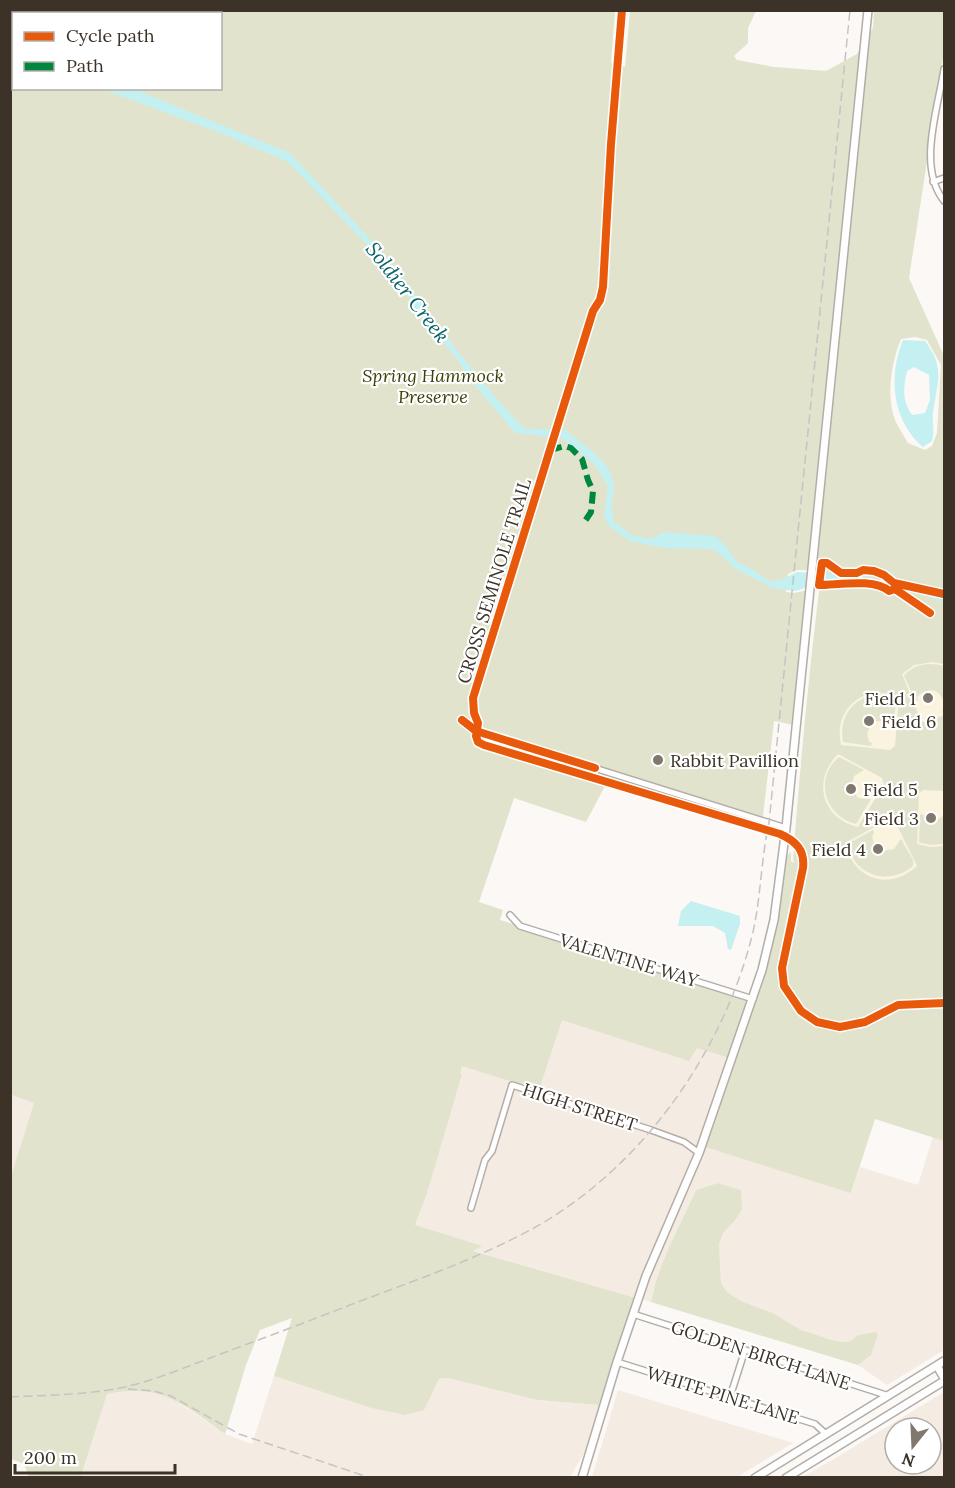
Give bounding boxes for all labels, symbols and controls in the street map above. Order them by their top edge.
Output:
legend [12,12,222,90]
text: Cycle path [66,24,155,47]
text: Path [66,54,104,77]
water label: Soldier Creek [361,237,455,347]
park label: Spring Hammock Preserve [362,364,504,408]
street label: CROSS SEMINOLE TRAIL [452,475,536,686]
place label: Field 1 [864,687,916,710]
marker: Field 1 [921,691,935,705]
place label: Field 6 [881,710,936,733]
marker: Field 6 [862,714,876,728]
place label: Rabbit Pavillion [670,749,799,772]
marker: Rabbit Pavillion [651,753,665,767]
place label: Field 5 [863,778,918,801]
marker: Field 5 [844,782,858,796]
place label: Field 3 [864,807,919,830]
marker: Field 3 [924,811,938,825]
place label: Field 4 [811,838,866,861]
marker: Field 4 [871,842,885,856]
street label: VALENTINE WAY [556,928,702,992]
street label: HIGH STREET [520,1078,641,1137]
street label: GOLDEN BIRCH LANE [668,1315,854,1395]
street label: WHITE PINE LANE [644,1361,802,1429]
north arrow [883,1416,943,1476]
scale bar [15,1437,176,1475]
text: 200 m [24,1446,77,1469]
text: N [899,1449,917,1472]

